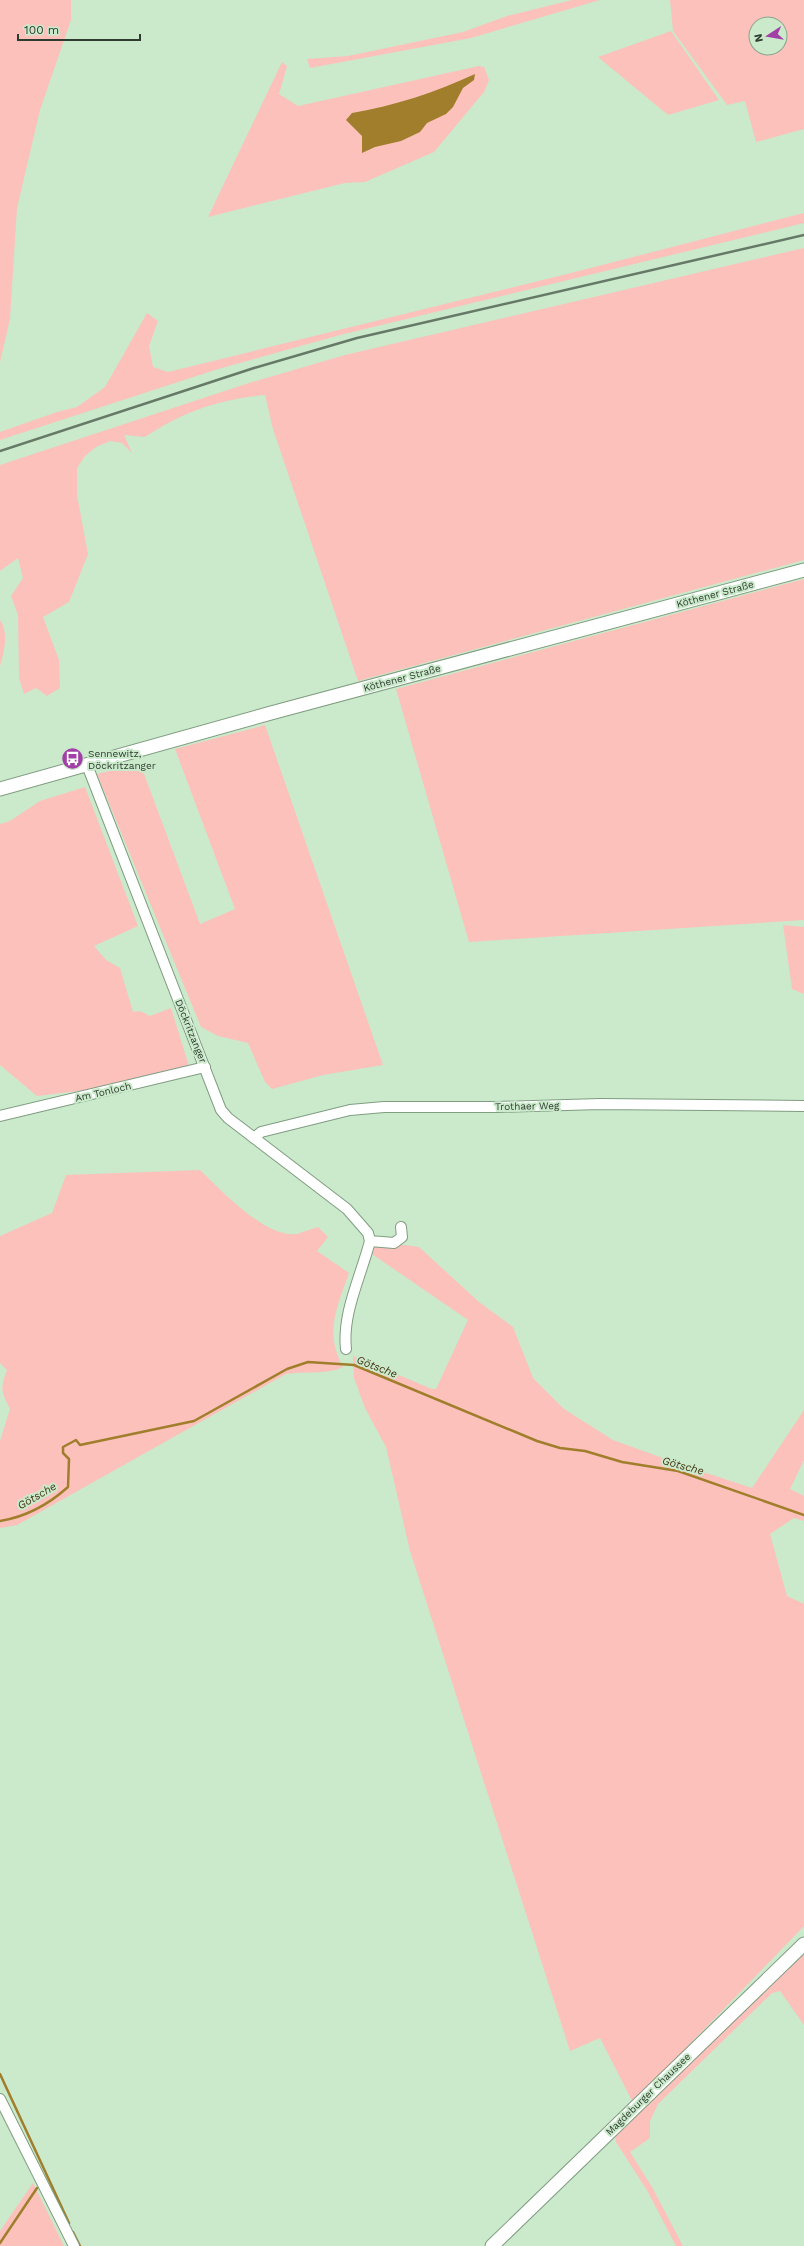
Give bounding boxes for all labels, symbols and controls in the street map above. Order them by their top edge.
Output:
scale bar [18,16,140,42]
north arrow [748,16,788,56]
text: 100 m [24,23,59,37]
text: N [752,33,766,43]
street label: Köthener Straße [675,578,755,610]
street label: Köthener Straße [362,662,442,694]
bus stop icon: Sennewitz, Döckritzanger [60,746,86,772]
place label: Sennewitz, Döckritzanger [88,748,156,771]
street label: Döckritzanger [173,998,209,1064]
street label: Am Tonloch [74,1080,132,1104]
street label: Trothaer Weg [495,1100,560,1112]
water label: Götsche [355,1353,399,1381]
water label: Götsche [661,1454,705,1478]
water label: Götsche [15,1480,59,1512]
street label: Magdeburger Chaussee [604,2051,693,2137]

